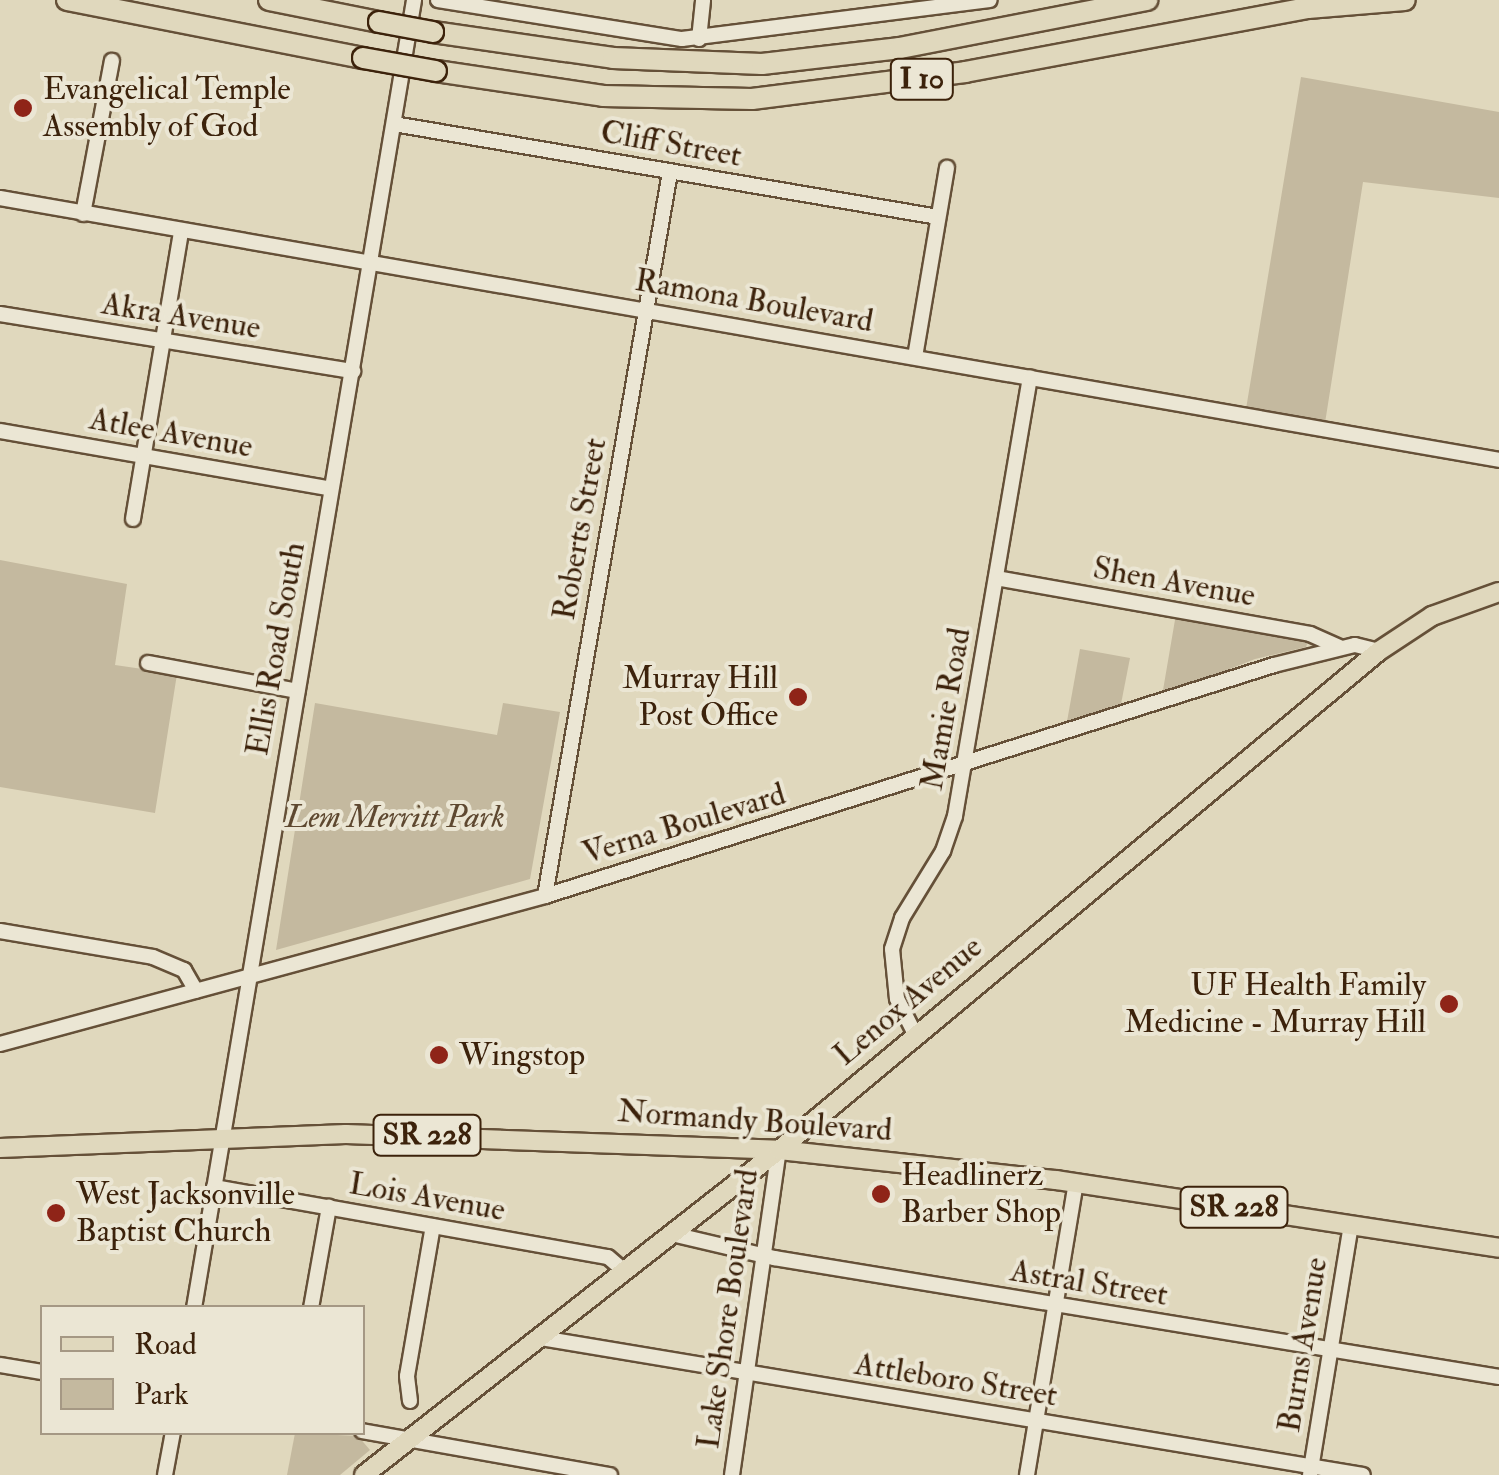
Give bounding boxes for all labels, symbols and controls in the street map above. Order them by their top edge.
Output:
road number: I 10 [890,54,954,104]
place label: Evangelical Temple Assembly of God [43,71,291,146]
marker: Evangelical Temple Assembly of God [12,97,34,119]
street label: Cliff Street [598,113,744,175]
street label: Ramona Boulevard [632,261,876,341]
street label: Akra Avenue [99,285,263,347]
street label: Atlee Avenue [86,400,256,466]
street label: Roberts Street [545,435,615,623]
street label: Ellis Road South [238,539,314,759]
street label: Shen Avenue [1090,549,1258,615]
street label: Mamie Road [913,625,979,793]
place label: Murray Hill Post Office [622,660,778,735]
marker: Murray Hill Post Office [787,686,809,708]
street label: Verna Boulevard [578,775,790,873]
park label: Lem Merritt Park [285,798,505,836]
street label: Lenox Avenue [826,928,990,1074]
place label: UF Health Family Medicine - Murray Hill [1124,967,1426,1042]
marker: UF Health Family Medicine - Murray Hill [1436,991,1462,1017]
place label: Wingstop [459,1036,585,1074]
marker: Wingstop [428,1044,450,1066]
street label: Normandy Boulevard [617,1092,893,1150]
road number: SR 228 [372,1110,482,1160]
place label: Headlinerz Barber Shop [901,1157,1061,1232]
street label: Lois Avenue [346,1164,508,1230]
street label: Lake Shore Boulevard [689,1167,767,1451]
place label: West Jacksonville Baptist Church [76,1176,295,1251]
road number: SR 228 [1179,1182,1289,1232]
marker: Headlinerz Barber Shop [870,1183,892,1205]
marker: West Jacksonville Baptist Church [45,1202,67,1224]
street label: Astral Street [1008,1252,1170,1314]
street label: Burns Avenue [1270,1255,1336,1435]
legend [40,1305,365,1435]
text: Road [134,1326,197,1363]
street label: Attleboro Street [852,1345,1060,1415]
text: Park [134,1376,189,1413]

